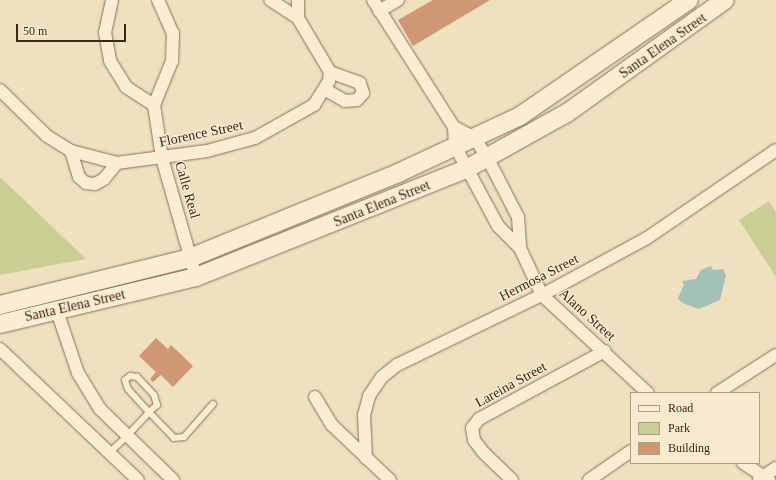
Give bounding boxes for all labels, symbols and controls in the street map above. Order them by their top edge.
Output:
street label: Santa Elena Street [616,10,710,82]
scale bar [18,16,128,42]
text: 50 m [23,24,47,38]
street label: Florence Street [158,117,244,151]
street label: Calle Real [171,159,203,221]
street label: Santa Elena Street [331,177,433,231]
street label: Hermosa Street [497,251,581,305]
street label: Alano Street [555,285,619,345]
street label: Santa Elena Street [23,286,127,326]
street label: Lareina Street [472,359,550,411]
legend [630,392,760,464]
text: Road [668,401,693,415]
text: Park [668,421,690,435]
text: Building [668,441,710,455]

